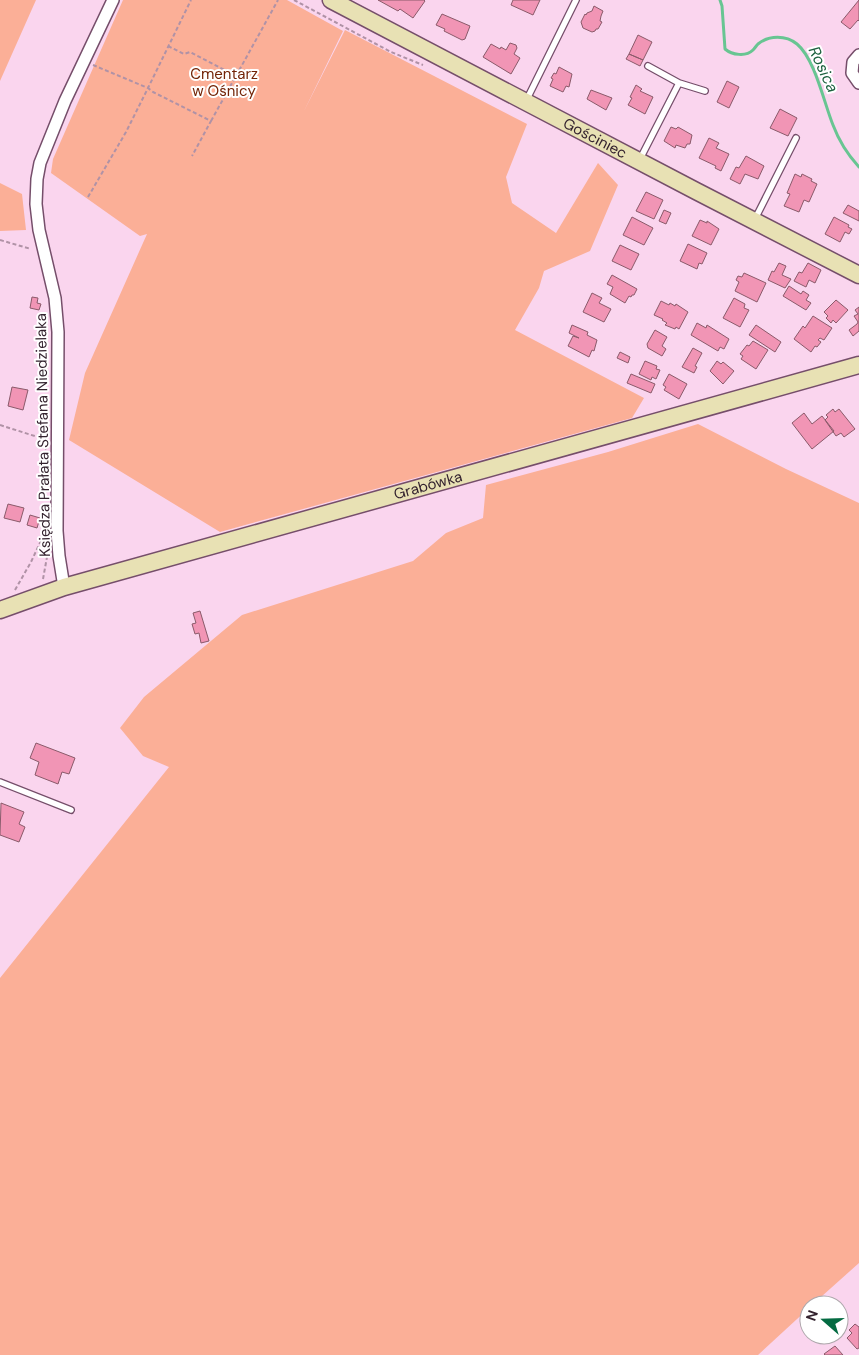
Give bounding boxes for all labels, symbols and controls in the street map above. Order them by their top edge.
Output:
water label: Rosica [804,43,843,96]
park label: Cmentarz w Ośnicy [190,64,258,101]
street label: Gościniec [560,113,630,163]
street label: Księdza Prałata Stefana Niedzielaka [31,313,55,557]
street label: Grabówka [392,466,465,504]
north arrow [799,1295,849,1345]
text: N [802,1308,822,1323]

